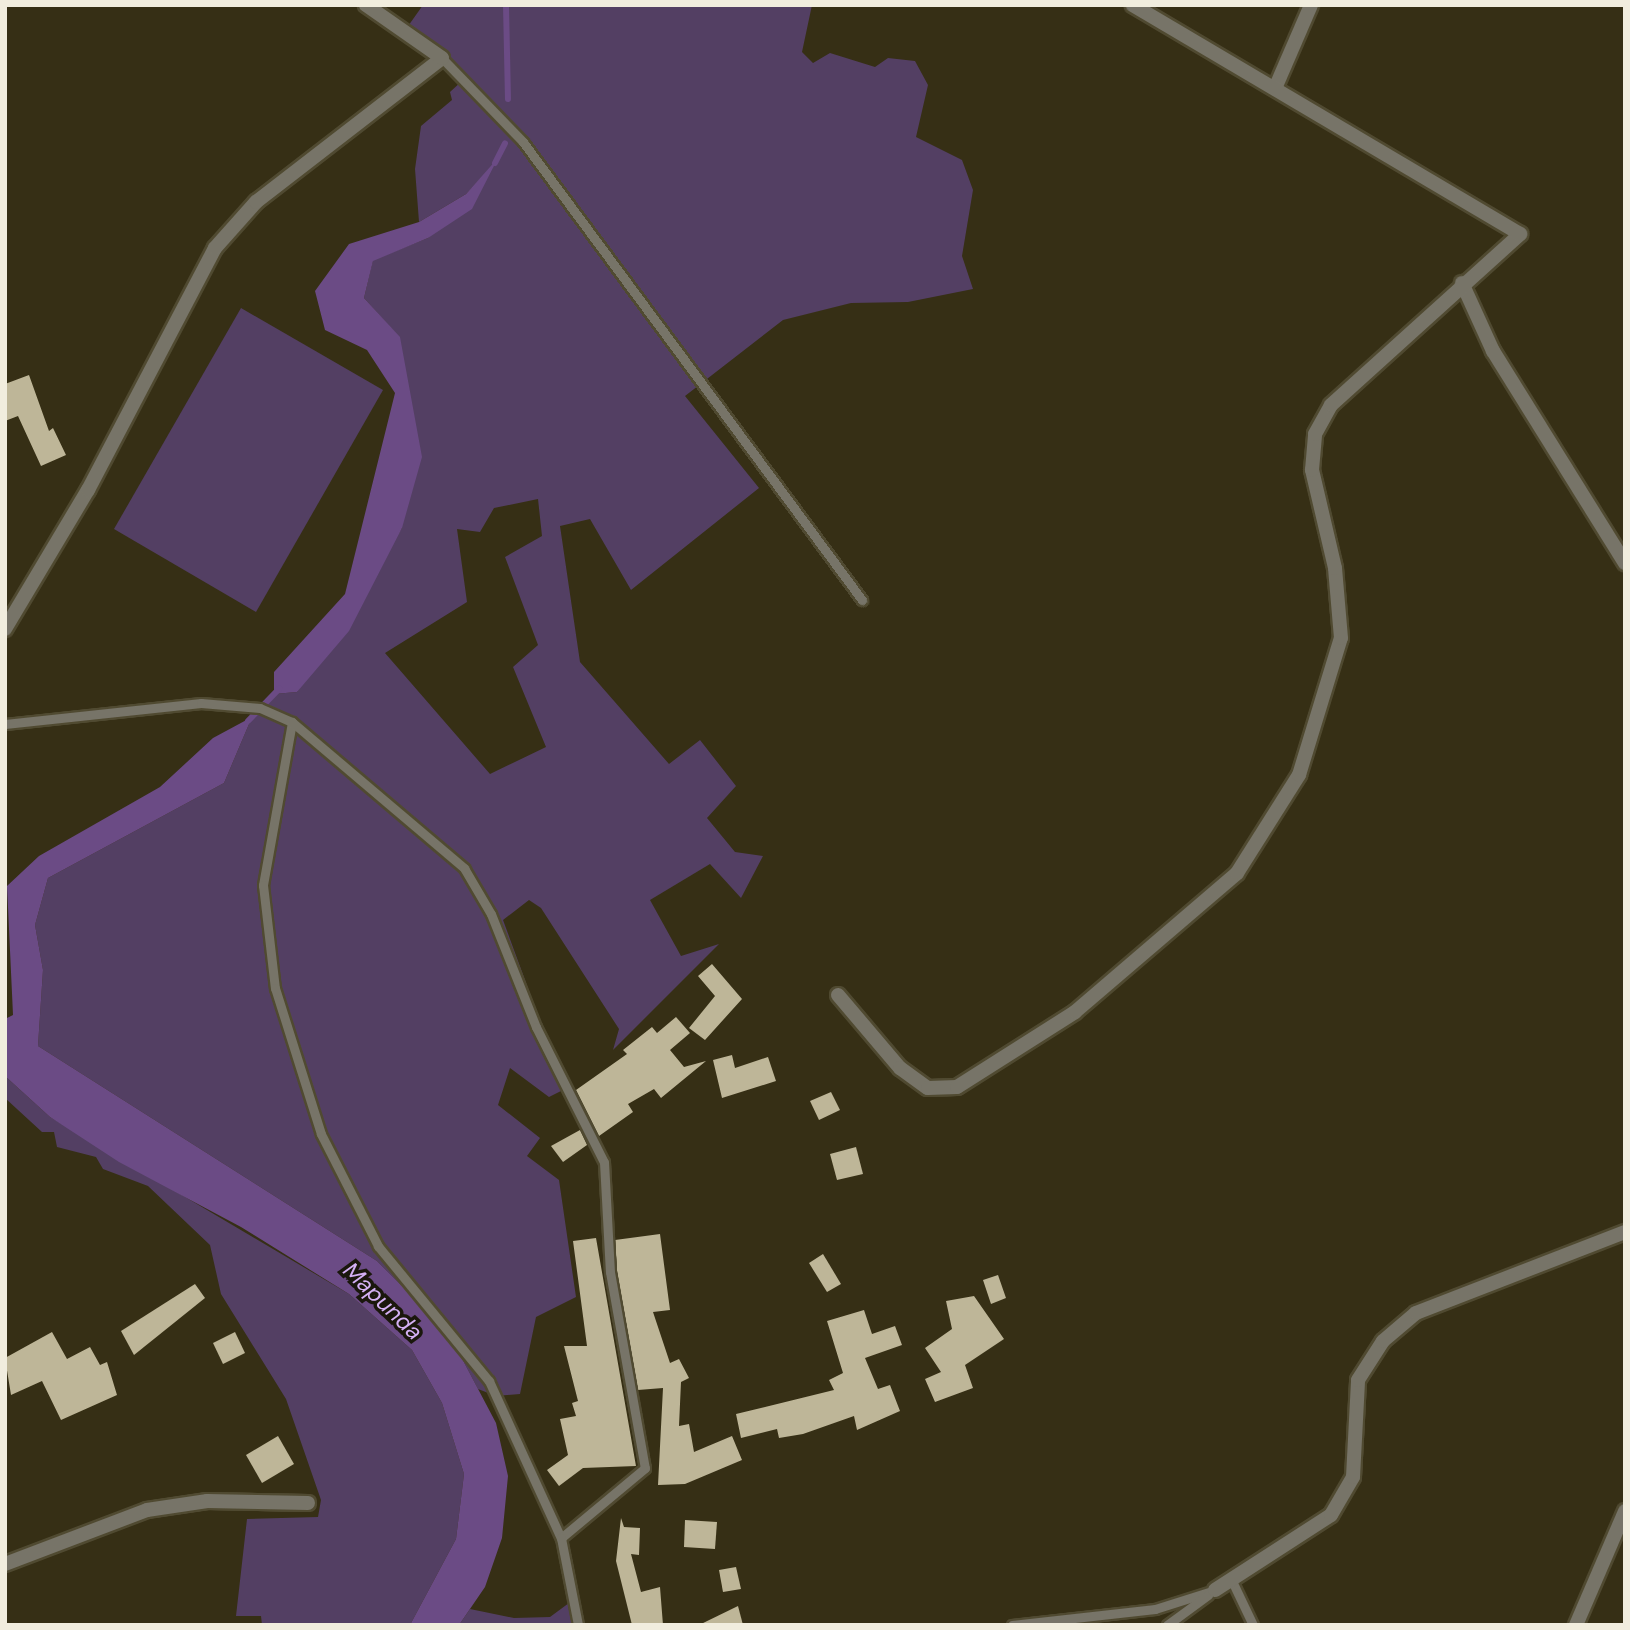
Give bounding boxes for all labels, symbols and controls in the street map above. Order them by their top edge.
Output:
water label: Mapunda [338,1256,428,1346]

